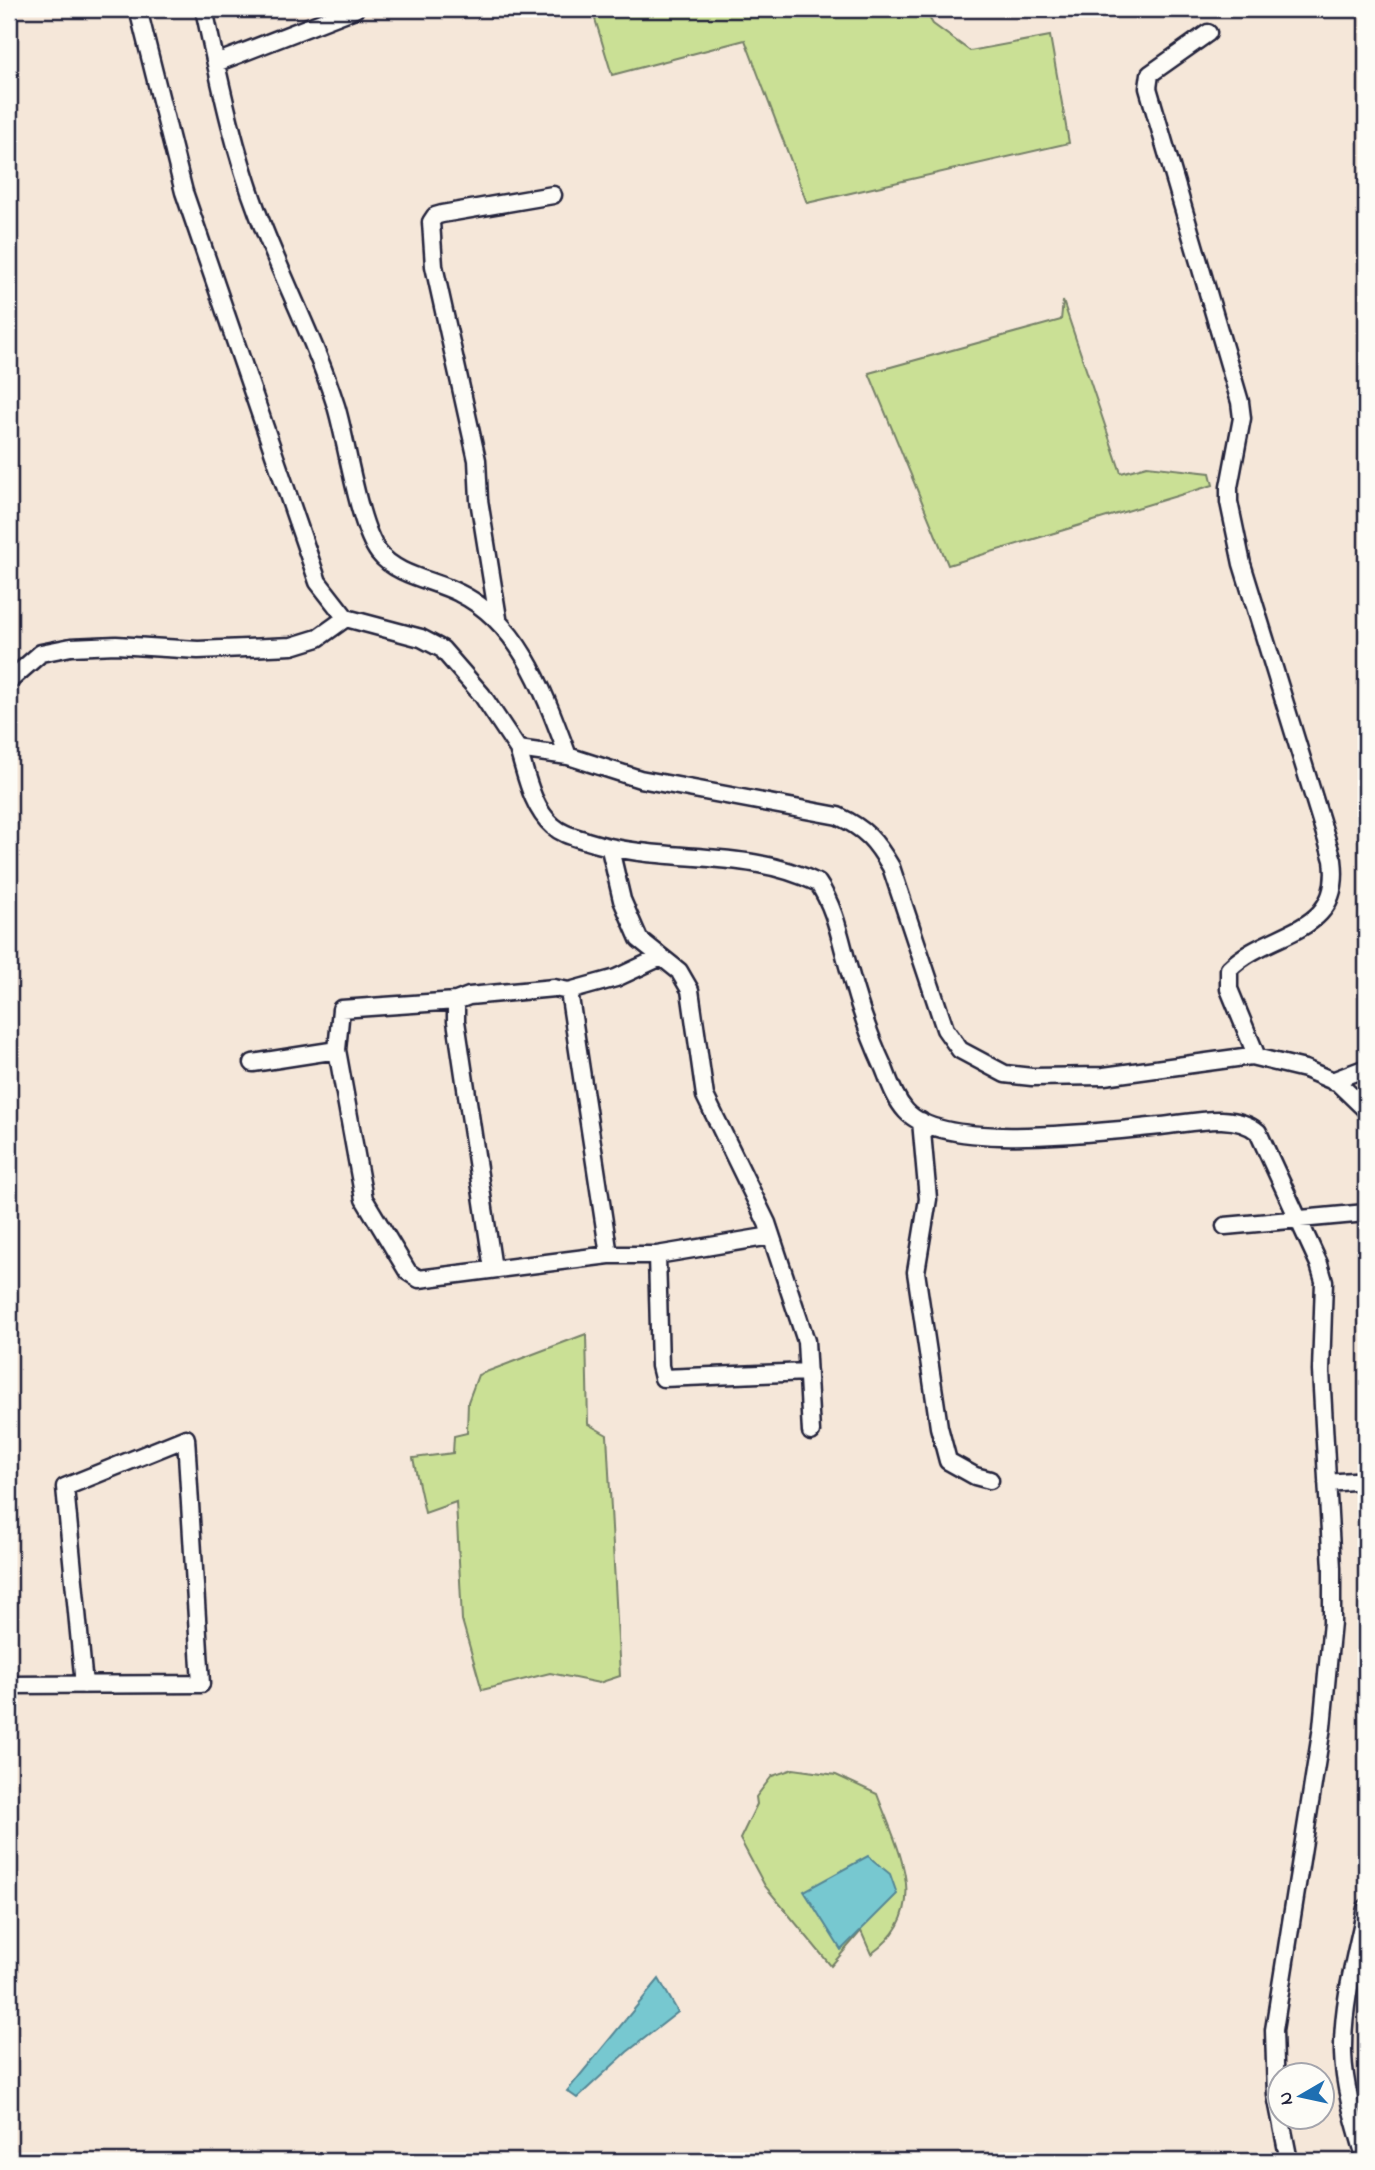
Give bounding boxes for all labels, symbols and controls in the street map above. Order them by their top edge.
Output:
north arrow [1266,2062,1336,2132]
text: N [1272,2090,1301,2107]

